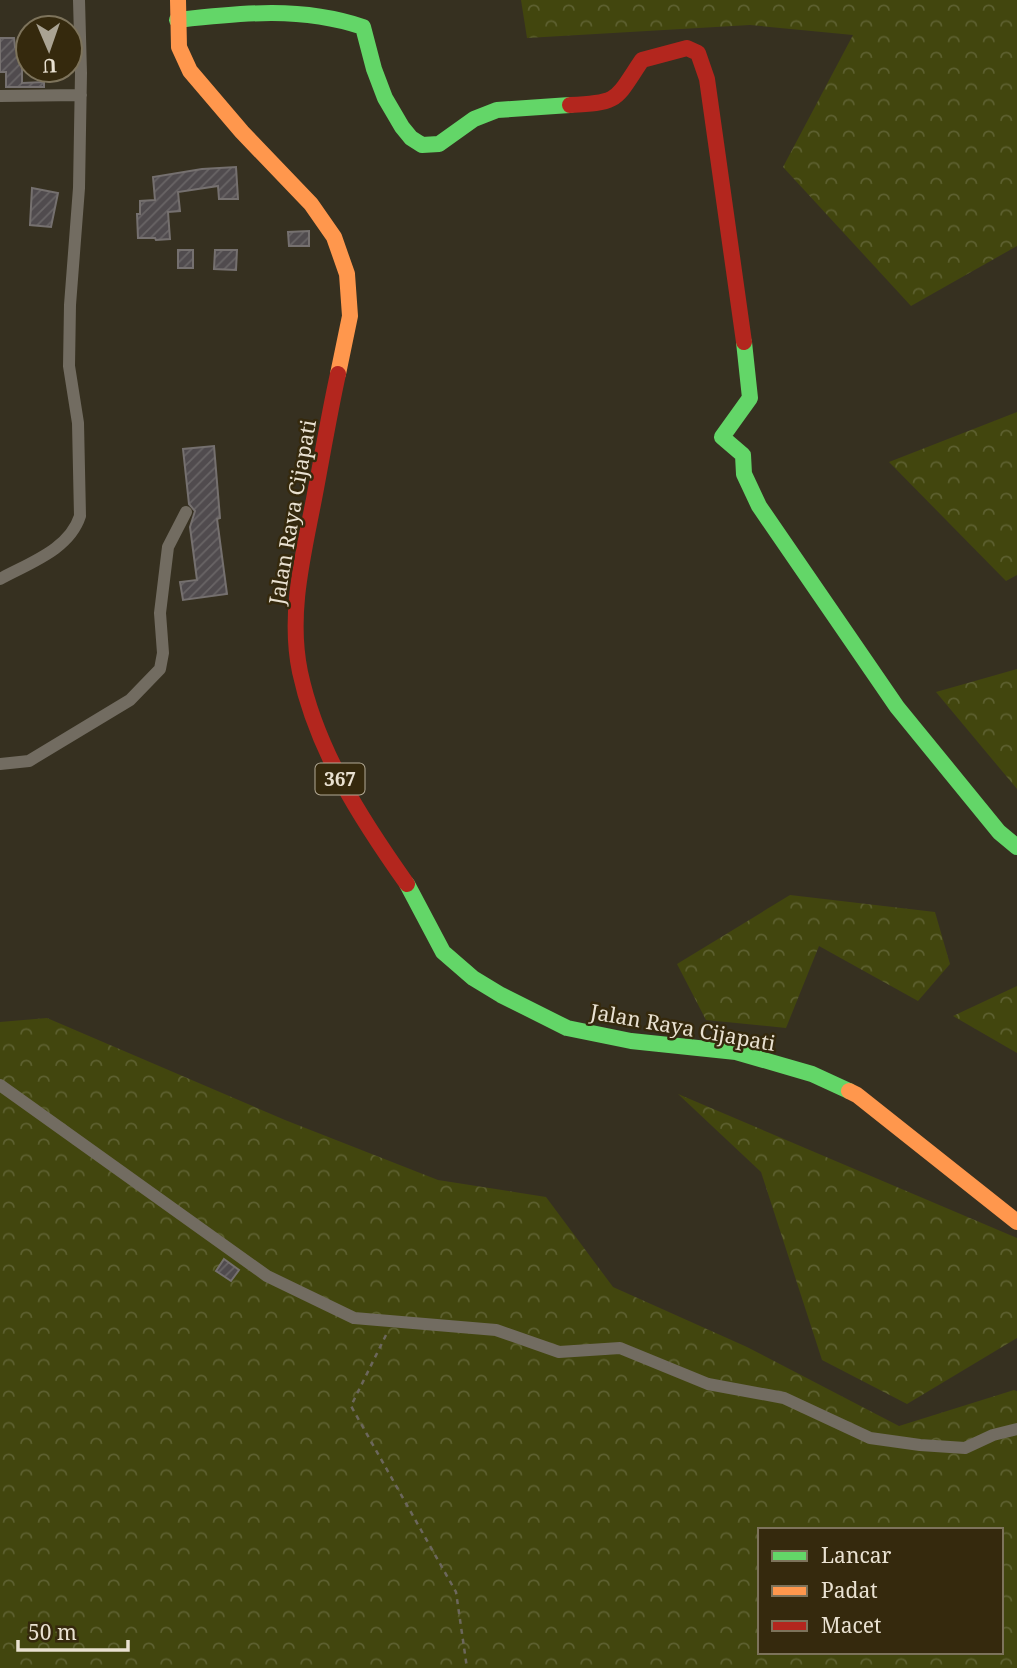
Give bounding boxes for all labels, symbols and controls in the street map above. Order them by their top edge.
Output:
north arrow [14,14,84,84]
text: U [42,53,57,79]
street label: Jalan Raya Cijapati [262,417,322,608]
road number: 367 [316,764,364,794]
street label: Jalan Raya Cijapati [587,997,778,1057]
legend [758,1528,1003,1654]
text: Lancar [821,1541,892,1569]
text: Padat [821,1576,878,1604]
scale bar [18,1608,128,1652]
text: Macet [821,1611,881,1639]
text: 50 m [28,1618,77,1646]

